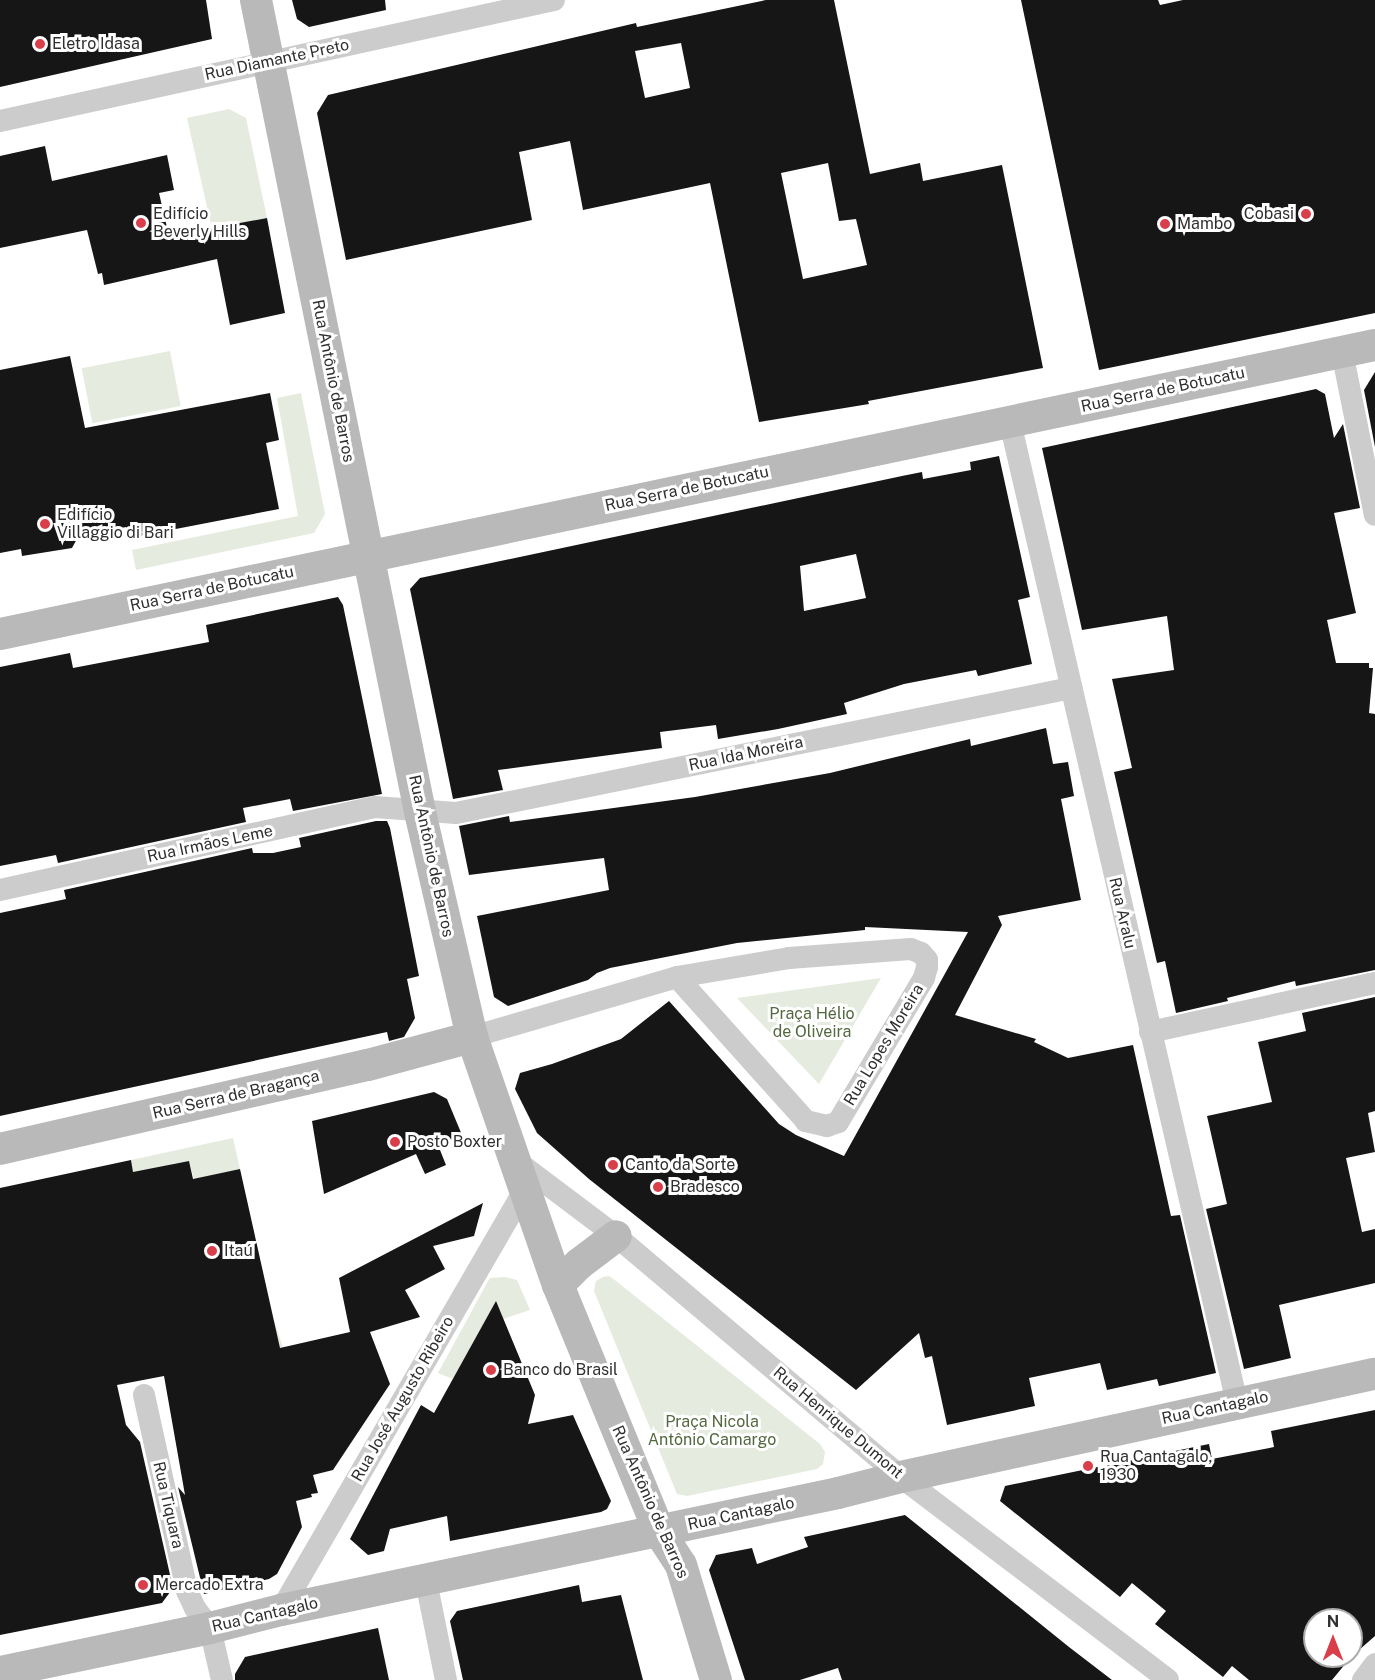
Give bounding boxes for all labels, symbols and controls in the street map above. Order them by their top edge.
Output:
place label: Eletro Idasa [52,34,140,54]
street label: Rua Diamante Preto [203,35,351,85]
marker: Eletro Idasa [33,37,47,51]
place label: Edifício Beverly Hills [153,204,247,242]
place label: Cobasi [1244,204,1294,224]
marker: Cobasi [1299,207,1313,221]
place label: Mambo [1177,214,1232,234]
marker: Edifício Beverly Hills [134,216,148,230]
marker: Mambo [1158,217,1172,231]
street label: Rua Antônio de Barros [308,298,358,464]
street label: Rua Serra de Botucatu [1079,363,1247,417]
street label: Rua Serra de Botucatu [603,462,771,516]
place label: Edifício Villaggio di Bari [57,505,174,543]
marker: Edifício Villaggio di Bari [38,517,52,531]
street label: Rua Serra de Botucatu [128,562,296,616]
street label: Rua Ida Moreira [687,732,805,776]
street label: Rua Antônio de Barros [404,773,458,939]
street label: Rua Irmãos Leme [145,821,275,867]
street label: Rua Aralu [1104,875,1140,951]
street label: Rua Lopes Moreira [840,981,928,1109]
park label: Praça Hélio de Oliveira [769,1004,855,1042]
street label: Rua Serra de Bragança [151,1066,321,1124]
place label: Posto Boxter [407,1132,502,1152]
marker: Posto Boxter [388,1135,402,1149]
place label: Canto da Sorte [625,1155,736,1175]
marker: Canto da Sorte [606,1158,620,1172]
place label: Bradesco [670,1177,740,1197]
marker: Bradesco [651,1180,665,1194]
place label: Itaú [224,1241,253,1261]
marker: Itaú [205,1244,219,1258]
street label: Rua José Augusto Ribeiro [348,1313,458,1485]
place label: Banco do Brasil [503,1360,618,1380]
marker: Banco do Brasil [484,1363,498,1377]
street label: Rua Henrique Dumont [769,1363,907,1483]
street label: Rua Cantagalo [1160,1387,1270,1429]
park label: Praça Nicola Antônio Camargo [648,1412,776,1450]
street label: Rua Antônio de Barros [608,1422,692,1582]
place label: Rua Cantagalo, 1930 [1100,1447,1212,1485]
marker: Rua Cantagalo, 1930 [1081,1459,1095,1473]
street label: Rua Tiquara [149,1460,187,1550]
street label: Rua Cantagalo [686,1493,796,1535]
place label: Mercado Extra [155,1575,264,1595]
marker: Mercado Extra [136,1578,150,1592]
street label: Rua Cantagalo [210,1593,320,1637]
north arrow [1303,1608,1363,1668]
text: N [1327,1612,1339,1631]

